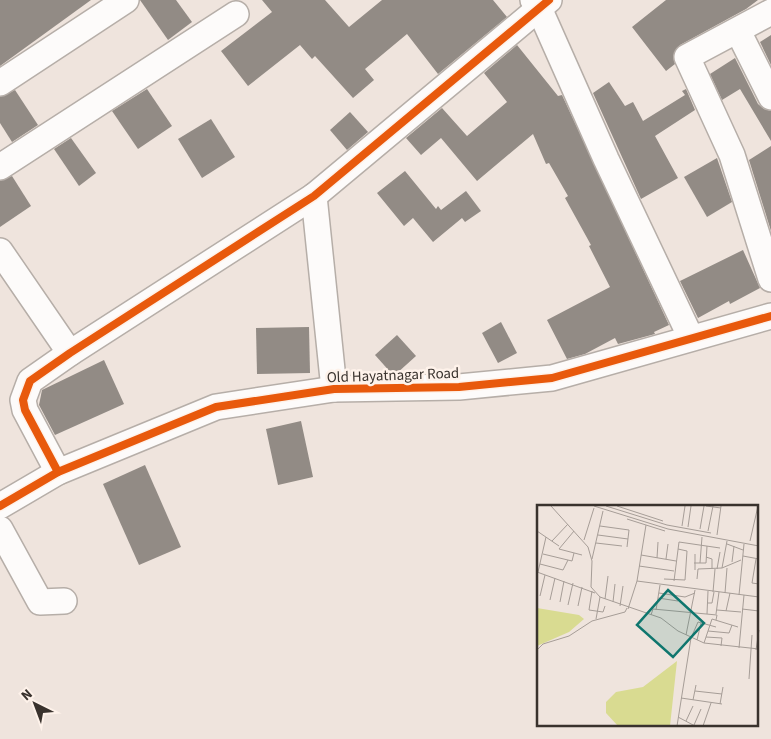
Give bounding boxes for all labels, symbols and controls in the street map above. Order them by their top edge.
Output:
street label: Old Hayatnagar Road [326,363,460,388]
inset map [537,505,758,726]
north arrow [10,679,60,729]
text: N [17,685,37,706]

